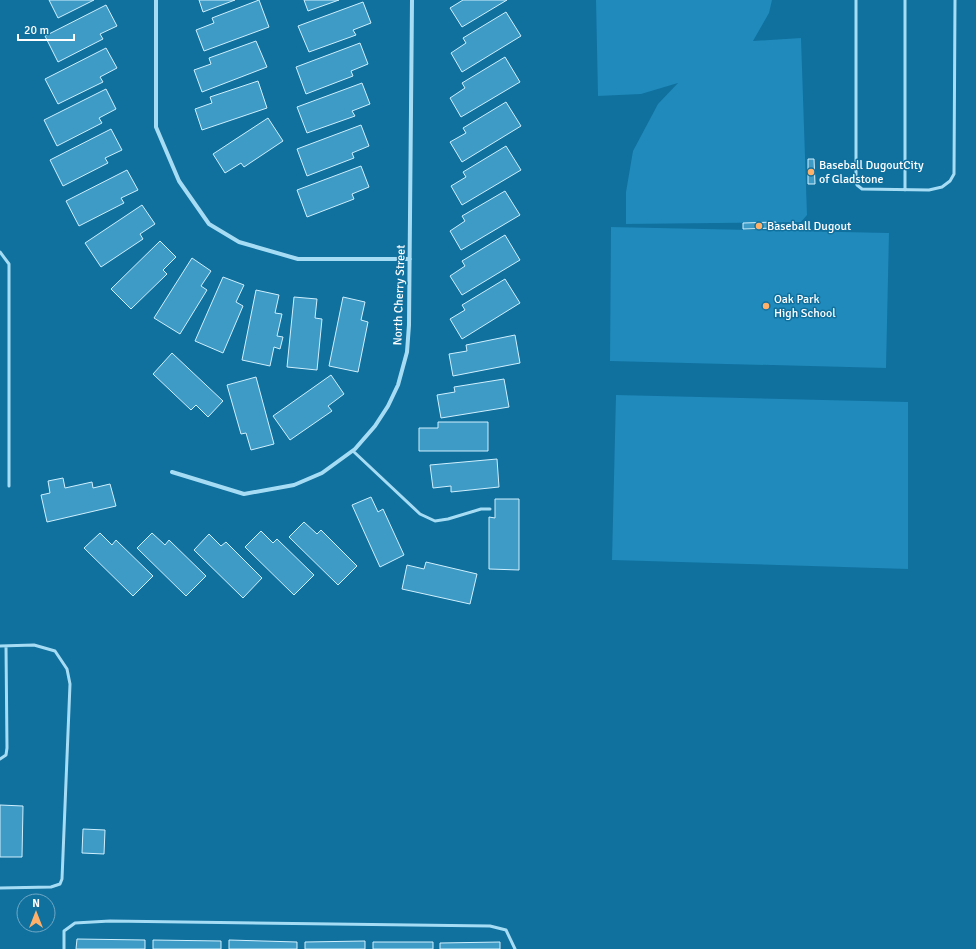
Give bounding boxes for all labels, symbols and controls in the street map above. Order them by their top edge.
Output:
scale bar [18,16,74,42]
text: 20 m [24,23,49,38]
place label: Baseball DugoutCity of Gladstone [819,158,924,187]
marker: Baseball DugoutCity of Gladstone [806,167,816,177]
place label: Baseball Dugout [767,219,851,234]
marker: Baseball Dugout [754,221,764,231]
street label: North Cherry Street [390,244,409,346]
place label: Oak Park High School [774,292,836,321]
marker: Oak Park High School [761,301,771,311]
north arrow [16,893,56,933]
text: N [32,897,40,910]

